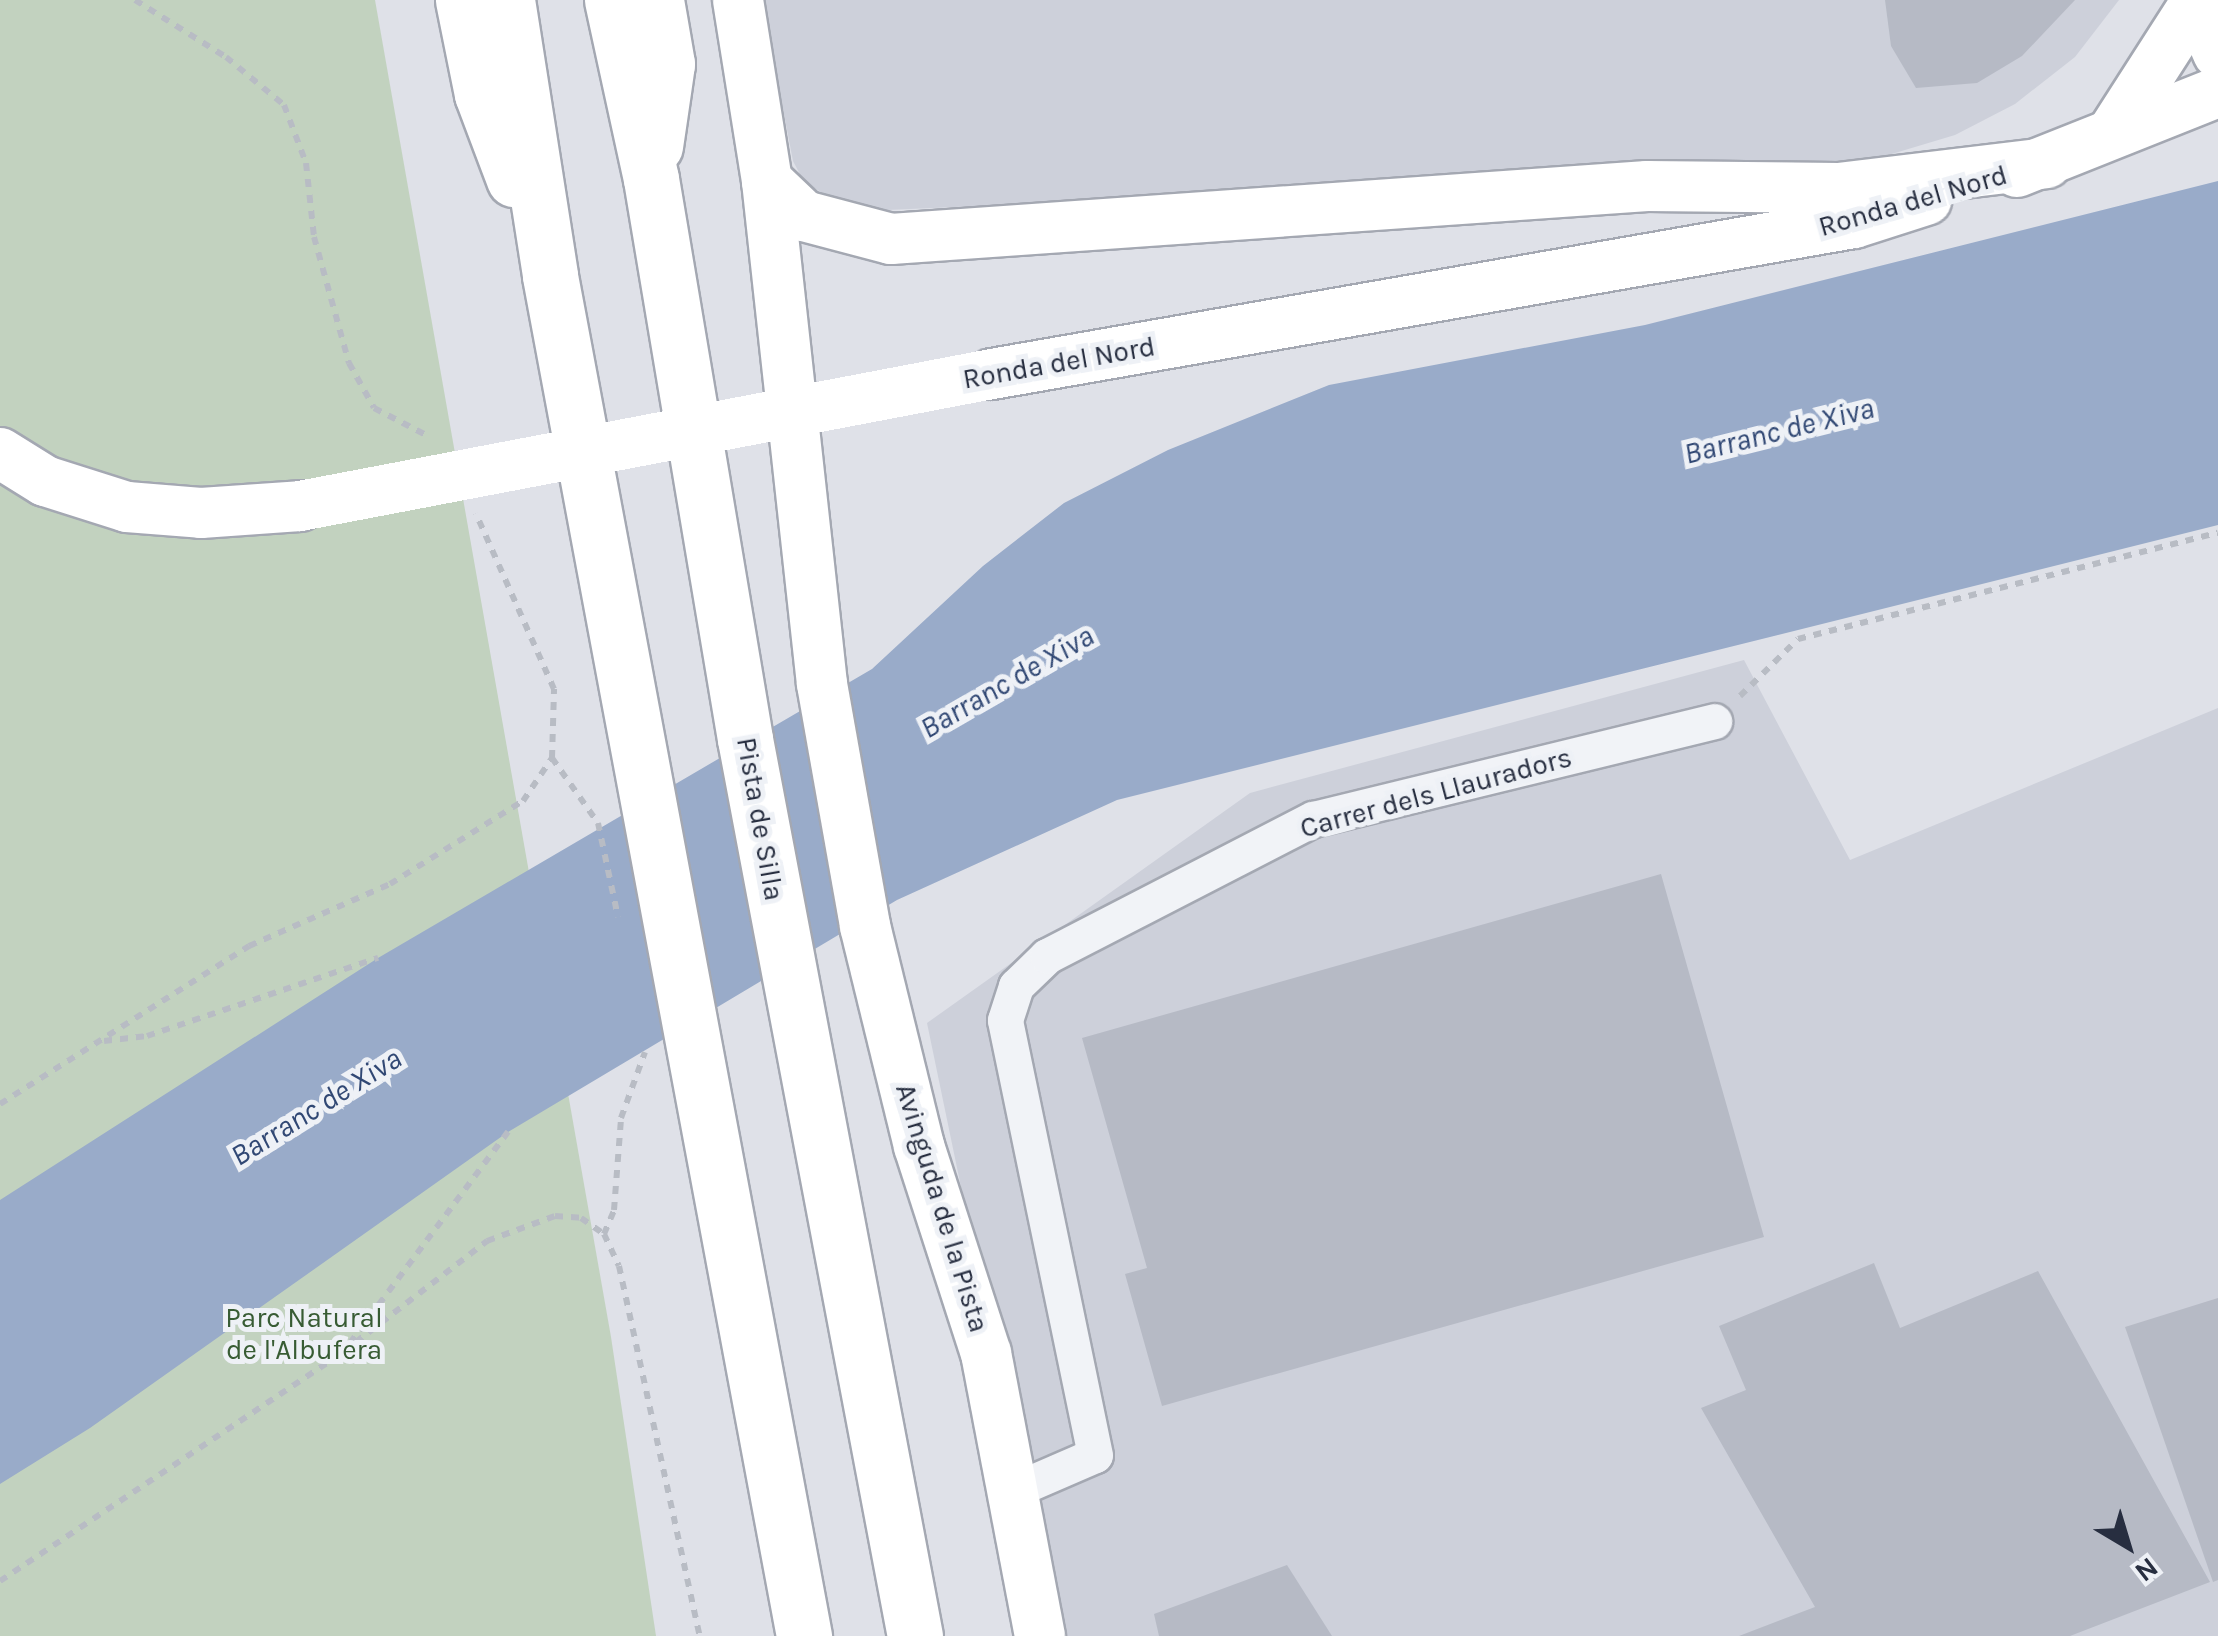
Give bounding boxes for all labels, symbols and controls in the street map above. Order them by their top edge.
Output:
street label: Ronda del Nord [1815,158,2011,244]
street label: Ronda del Nord [960,330,1158,396]
water label: Barranc de Xiva [1680,390,1878,472]
water label: Barranc de Xiva [914,618,1100,746]
street label: Pista de Silla [729,735,791,903]
street label: Carrer dels Llauradors [1297,741,1575,845]
water label: Barranc de Xiva [224,1040,408,1174]
street label: Avinguda de la Pista [888,1080,996,1336]
park label: Parc Natural de l'Albufera [225,1301,383,1367]
north arrow [2078,1496,2178,1596]
text: N [2129,1551,2165,1589]

